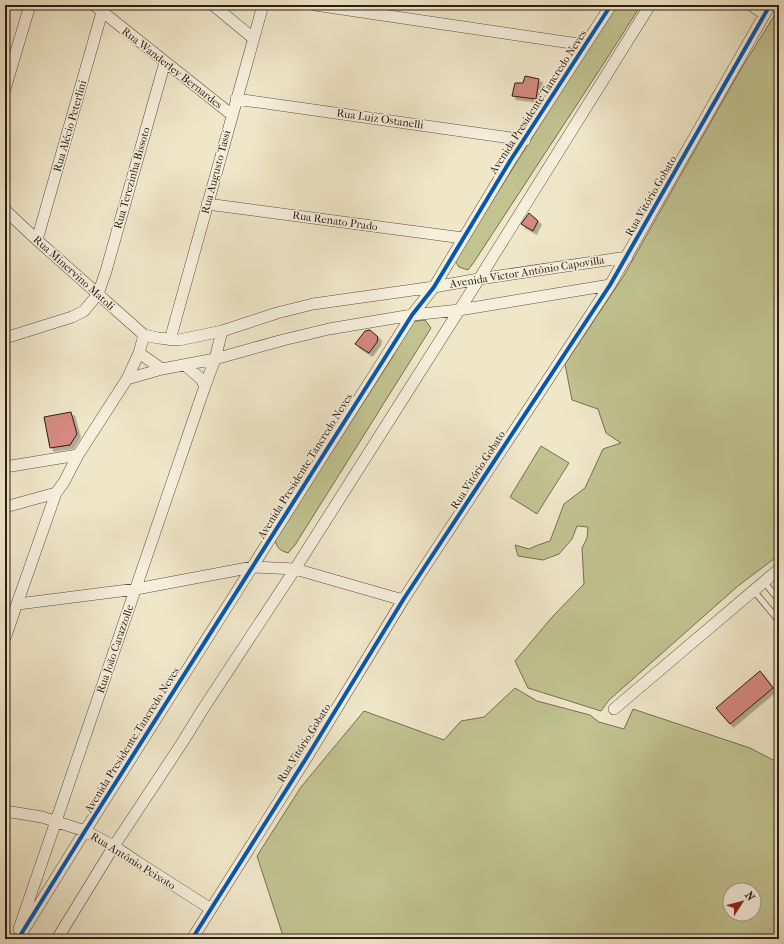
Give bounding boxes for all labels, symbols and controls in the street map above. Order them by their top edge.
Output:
street label: Rua Wanderley Bernardes [119,25,225,111]
street label: Avenida Presidente Tancredo Neves [486,28,589,177]
street label: Rua Alécio Peterlini [51,78,90,173]
street label: Rua Luiz Ostanelli [336,106,425,132]
street label: Rua Terezinha Bissoto [111,125,153,230]
street label: Rua Augusto Tassi [199,128,234,215]
street label: Rua Vitório Gobato [623,153,680,239]
street label: Rua Renato Prado [291,209,379,233]
street label: Rua Minervino Matoli [31,233,118,314]
street label: Avenida Victor Antônio Capovilla [448,253,606,291]
street label: Avenida Presidente Tancredo Neves [254,391,355,542]
street label: Rua Vitório Gobato [448,428,508,512]
street label: Rua João Carazzolle [94,602,136,695]
street label: Avenida Presidente Tancredo Neves [81,665,182,816]
street label: Rua Vitório Gobato [274,701,334,785]
street label: Rua Antônio Peixoto [88,830,178,893]
north arrow [722,882,762,922]
text: N [742,889,758,904]

